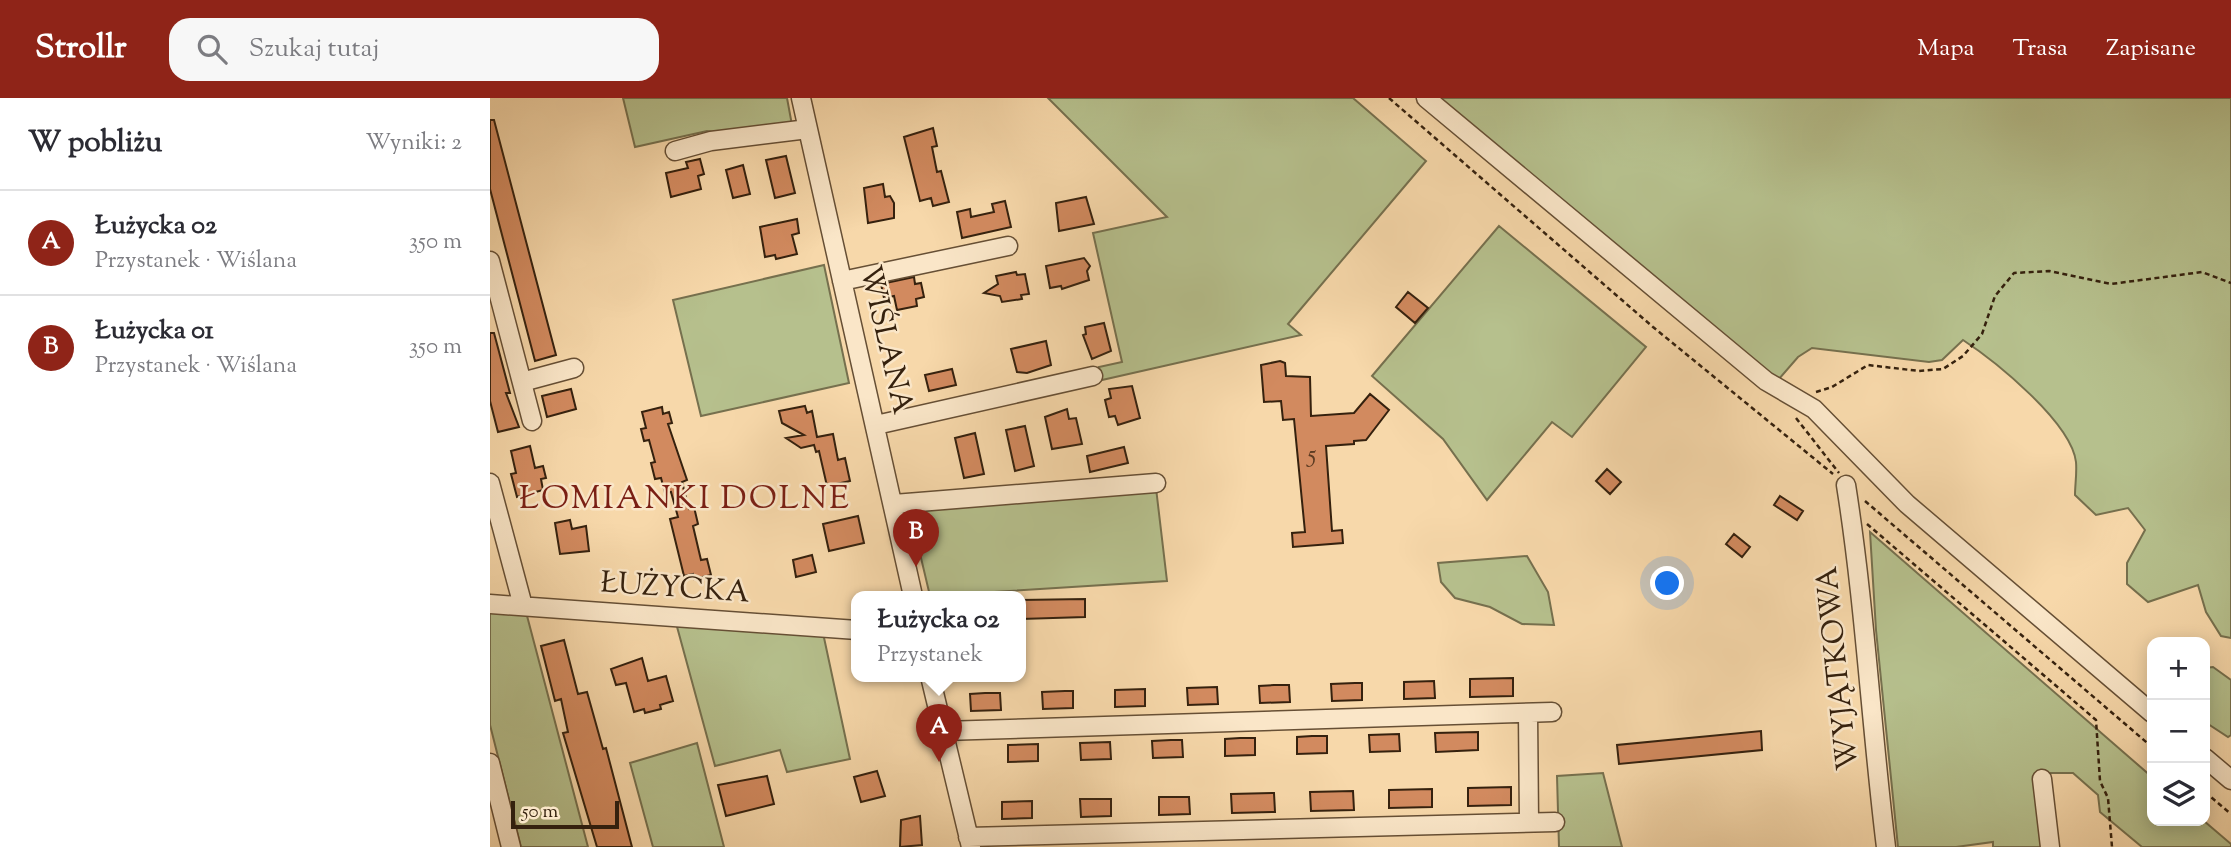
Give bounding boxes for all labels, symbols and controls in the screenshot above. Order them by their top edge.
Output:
search box [169,18,659,81]
text: Strollr [35,25,127,73]
icon: search [193,30,231,68]
text: Szukaj tutaj [249,31,379,68]
text: Mapa [1917,32,1975,66]
text: Trasa [2013,32,2068,66]
text: Zapisane [2106,32,2196,66]
text: W pobliżu [28,122,162,165]
text: Wyniki: 2 [366,127,462,160]
text: Łużycka 02 [95,208,217,245]
text: A [42,226,60,259]
text: 350 m [409,226,462,259]
text: Przystanek · Wiślana [95,245,297,278]
street label: WIŚLANA [847,261,923,419]
text: Łużycka 01 [95,313,214,350]
text: B [44,331,58,364]
text: 350 m [409,331,462,364]
text: Przystanek · Wiślana [95,350,297,383]
house number: 5 [1306,437,1317,474]
district label: ŁOMIANKI DOLNE [519,476,851,524]
pin: B [893,509,939,567]
street label: ŁUŻYCKA [599,562,751,616]
street label: WYJĄTKOWA [1807,564,1871,772]
your location [1650,566,1684,600]
popup [851,591,1026,682]
text: Łużycka 02 [878,602,999,639]
map controls [2147,637,2210,826]
button: + [2147,637,2210,700]
text: Przystanek [878,639,983,672]
button: − [2147,700,2210,763]
pin: A [916,704,962,762]
button: layers [2147,763,2210,826]
scale bar [511,798,620,830]
text: 50 m [522,799,558,826]

